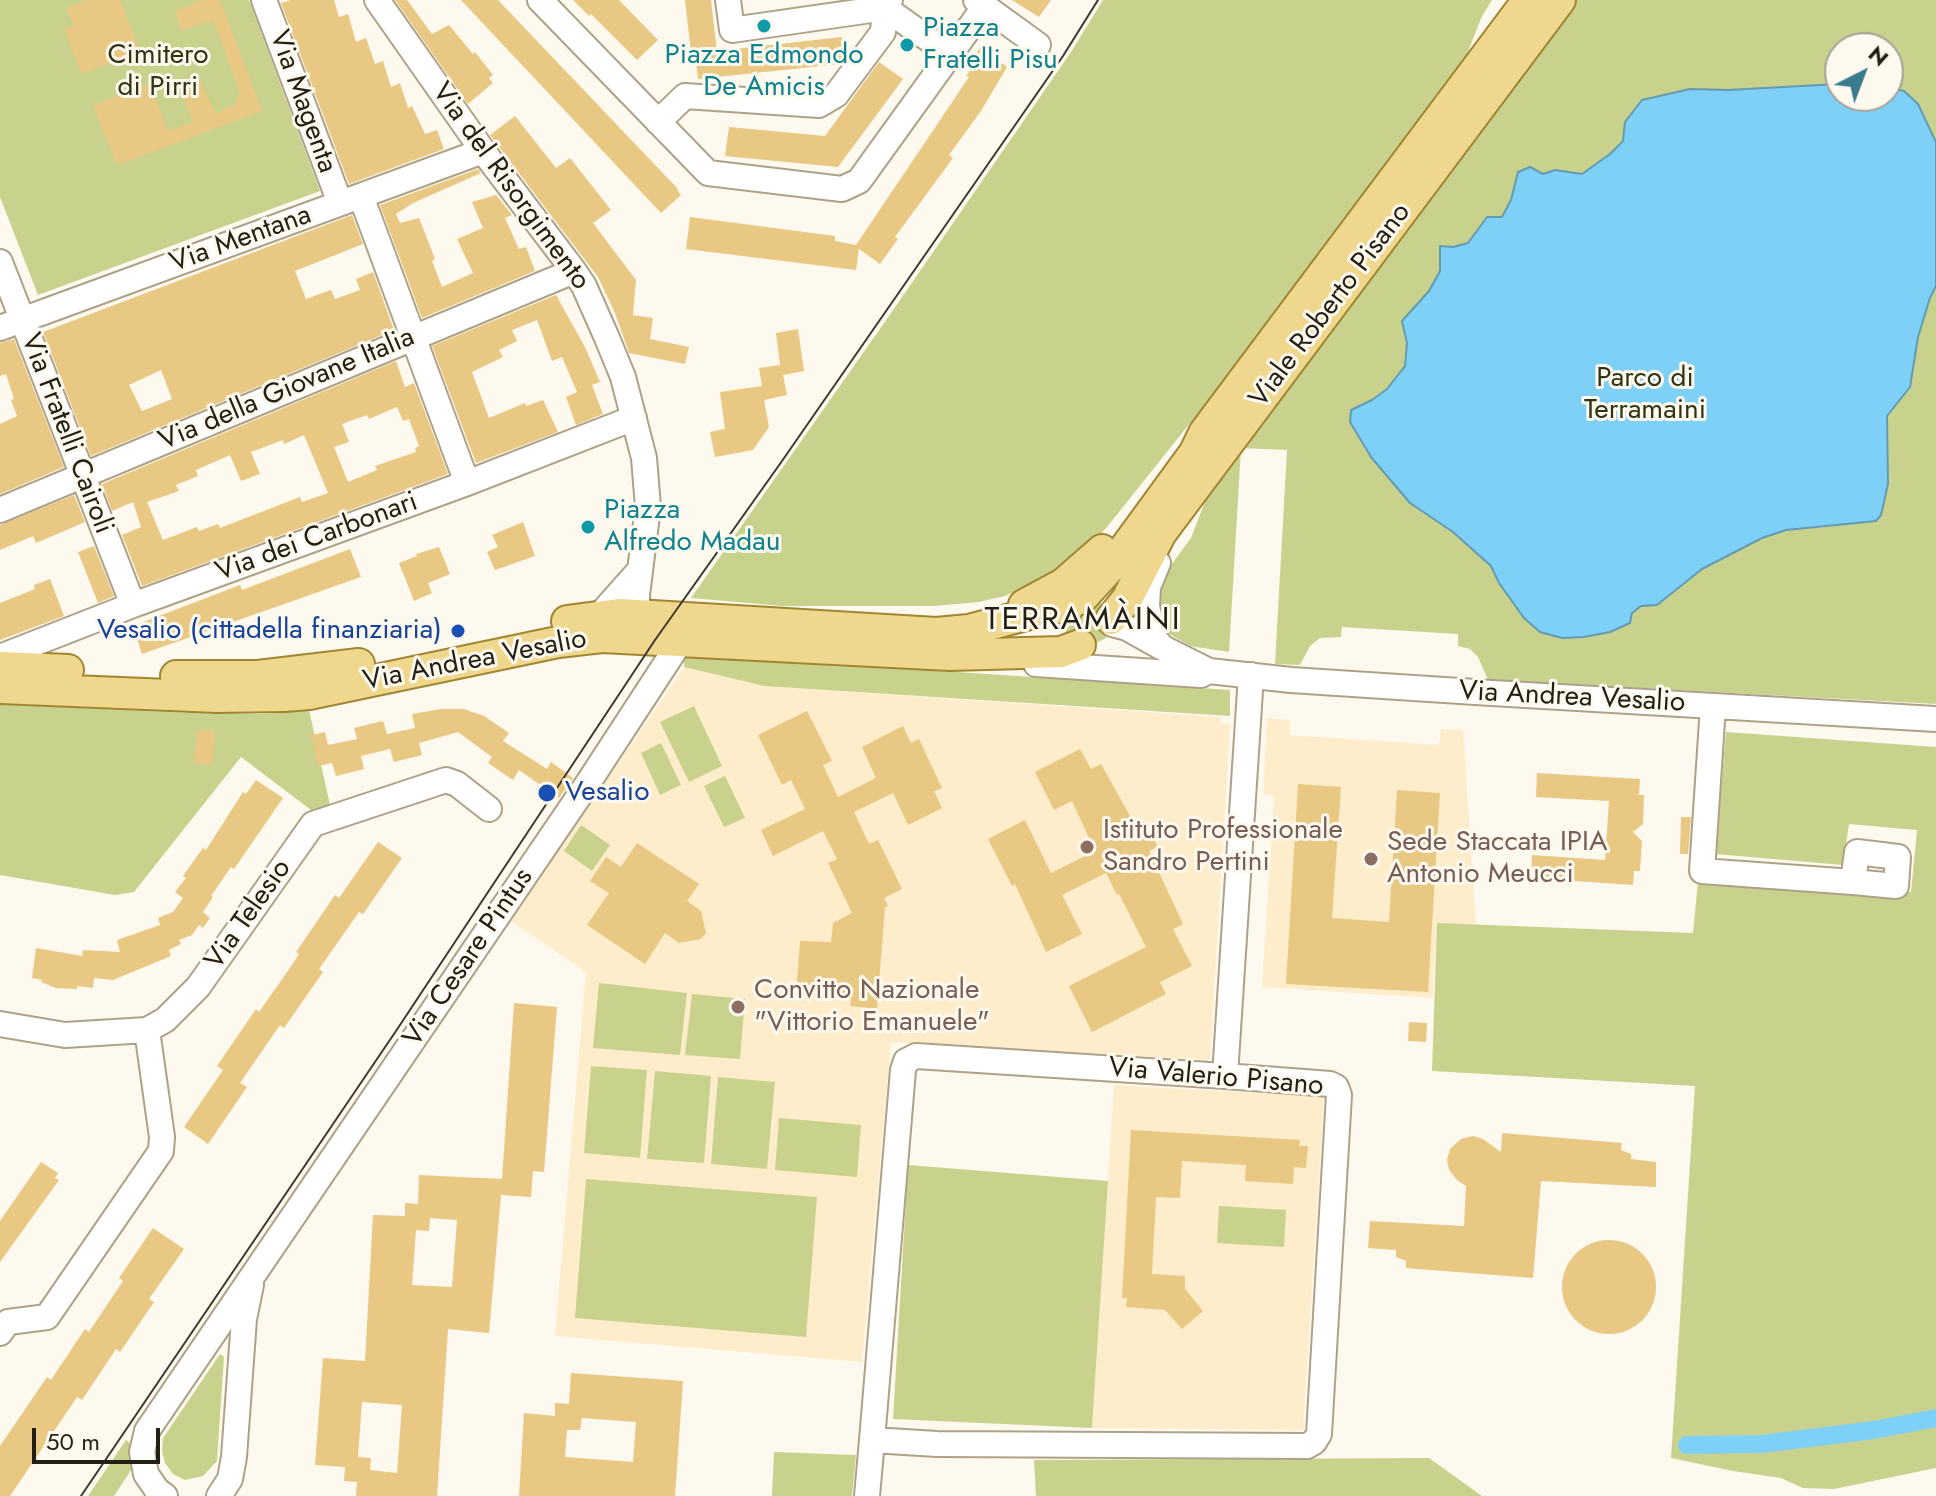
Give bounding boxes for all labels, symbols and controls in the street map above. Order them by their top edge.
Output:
place label: Piazza Fratelli Pisu [923,12,1058,78]
marker: Piazza Edmondo De Amicis [755,17,773,35]
street label: Via Magenta [261,26,343,178]
north arrow [1824,32,1904,112]
marker: Piazza Fratelli Pisu [898,36,916,54]
text: N [1862,38,1896,73]
park label: Cimitero di Pirri [107,39,209,105]
place label: Piazza Edmondo De Amicis [665,39,863,105]
street label: Via del Risorgimento [424,77,596,297]
street label: Viale Roberto Pisano [1243,197,1419,415]
street label: Via Mentana [166,199,316,281]
street label: Via della Giovane Italia [154,321,420,459]
street label: Via Fratelli Cairoli [12,329,120,539]
park label: Parco di Terramaini [1584,362,1706,428]
street label: Via dei Carbonari [212,486,422,590]
place label: Piazza Alfredo Madau [604,494,780,560]
marker: Piazza Alfredo Madau [579,518,597,536]
district label: TERRAMÀINI [985,602,1181,640]
place label: Vesalio (cittadella finanziaria) [97,614,442,648]
marker: Vesalio (cittadella finanziaria) [449,622,467,640]
street label: Via Andrea Vesalio [361,623,589,699]
street label: Via Andrea Vesalio [1458,675,1686,721]
place label: Vesalio [565,776,649,810]
marker: Vesalio [536,782,558,804]
place label: Istituto Professionale Sandro Pertini [1103,814,1343,880]
place label: Sede Staccata IPIA Antonio Meucci [1387,826,1607,892]
marker: Istituto Professionale Sandro Pertini [1078,838,1096,856]
marker: Sede Staccata IPIA Antonio Meucci [1362,850,1380,868]
street label: Via Telesio [199,853,299,977]
street label: Via Cesare Pintus [397,862,541,1054]
place label: Convitto Nazionale "Vittorio Emanuele" [754,974,990,1040]
marker: Convitto Nazionale "Vittorio Emanuele" [729,998,747,1016]
street label: Via Valerio Pisano [1107,1052,1325,1104]
scale bar [36,1412,164,1462]
text: 50 m [46,1424,100,1459]

